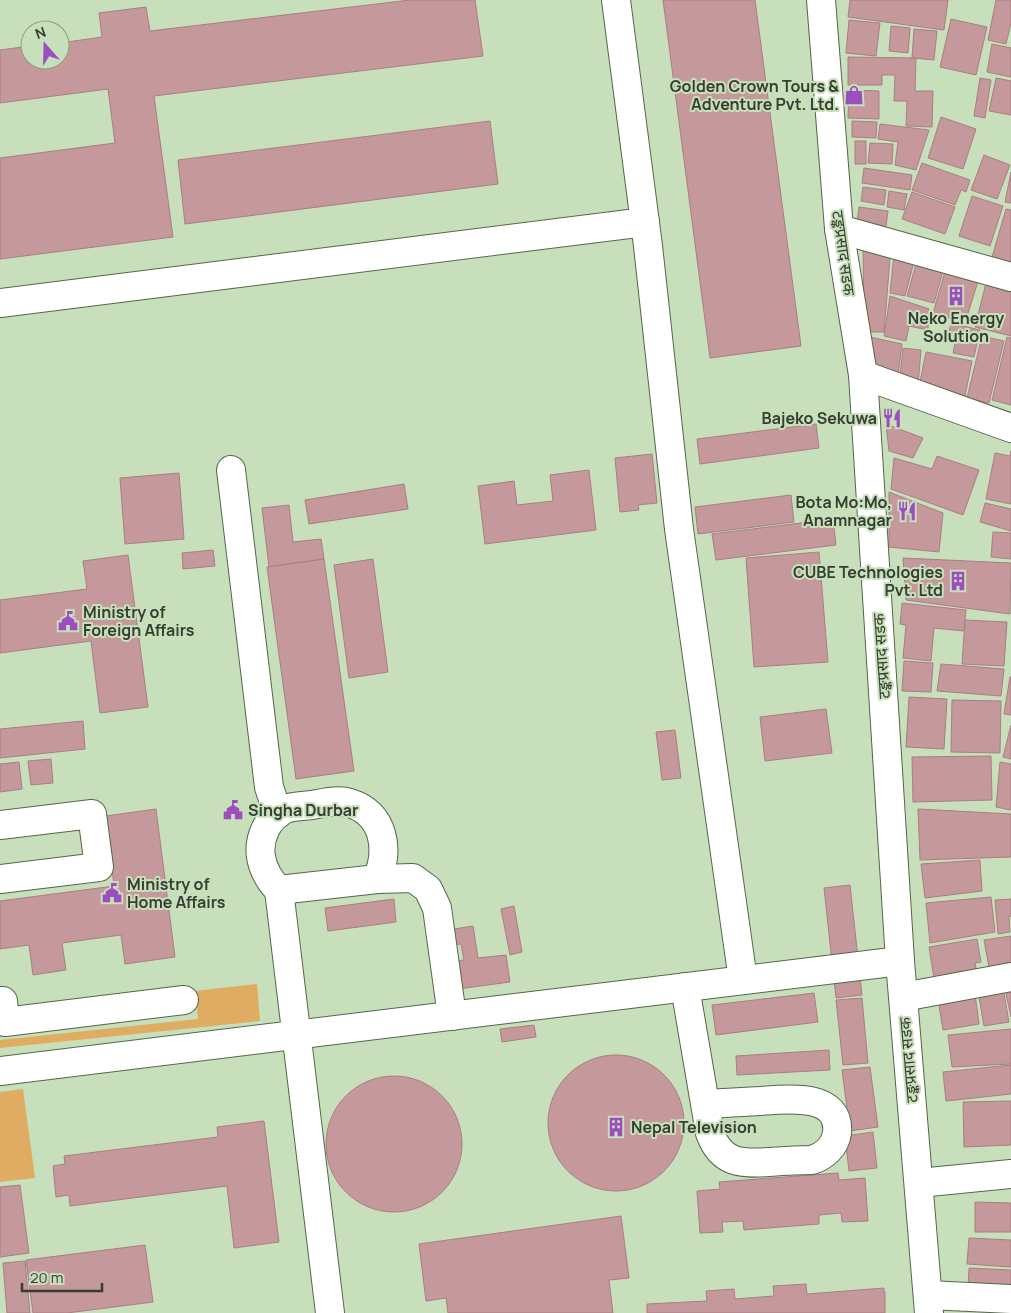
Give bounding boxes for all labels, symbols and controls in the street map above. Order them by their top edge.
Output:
north arrow [20,20,70,70]
text: N [32,22,48,43]
place label: Golden Crown Tours & Adventure Pvt. Ltd. [670,75,839,115]
shop icon: Golden Crown Tours & Adventure Pvt. Ltd. [843,84,865,106]
street label: टङ्कप्रसाद सडक [827,209,861,298]
building icon: Neko Energy Solution [945,285,967,307]
place label: Neko Energy Solution [908,307,1004,347]
place label: Bajeko Sekuwa [762,407,877,429]
restaurant icon: Bajeko Sekuwa [881,407,903,429]
place label: Bota Mo:Mo, Anamnagar [796,491,892,531]
restaurant icon: Bota Mo:Mo, Anamnagar [896,500,918,522]
place label: CUBE Technologies Pvt. Ltd [793,561,943,601]
building icon: CUBE Technologies Pvt. Ltd [947,570,969,592]
place label: Ministry of Foreign Affairs [83,601,195,641]
public building icon: Ministry of Foreign Affairs [57,610,79,632]
street label: टङ्कप्रसाद सडक [867,612,895,699]
public building icon: Singha Durbar [222,799,244,821]
place label: Singha Durbar [248,799,358,821]
place label: Ministry of Home Affairs [127,873,226,913]
public building icon: Ministry of Home Affairs [101,882,123,904]
street label: टङ्कप्रसाद सडक [893,1016,923,1104]
building icon: Nepal Television [605,1116,627,1138]
place label: Nepal Television [631,1116,757,1138]
scale bar [22,1260,102,1292]
text: 20 m [30,1267,63,1288]

